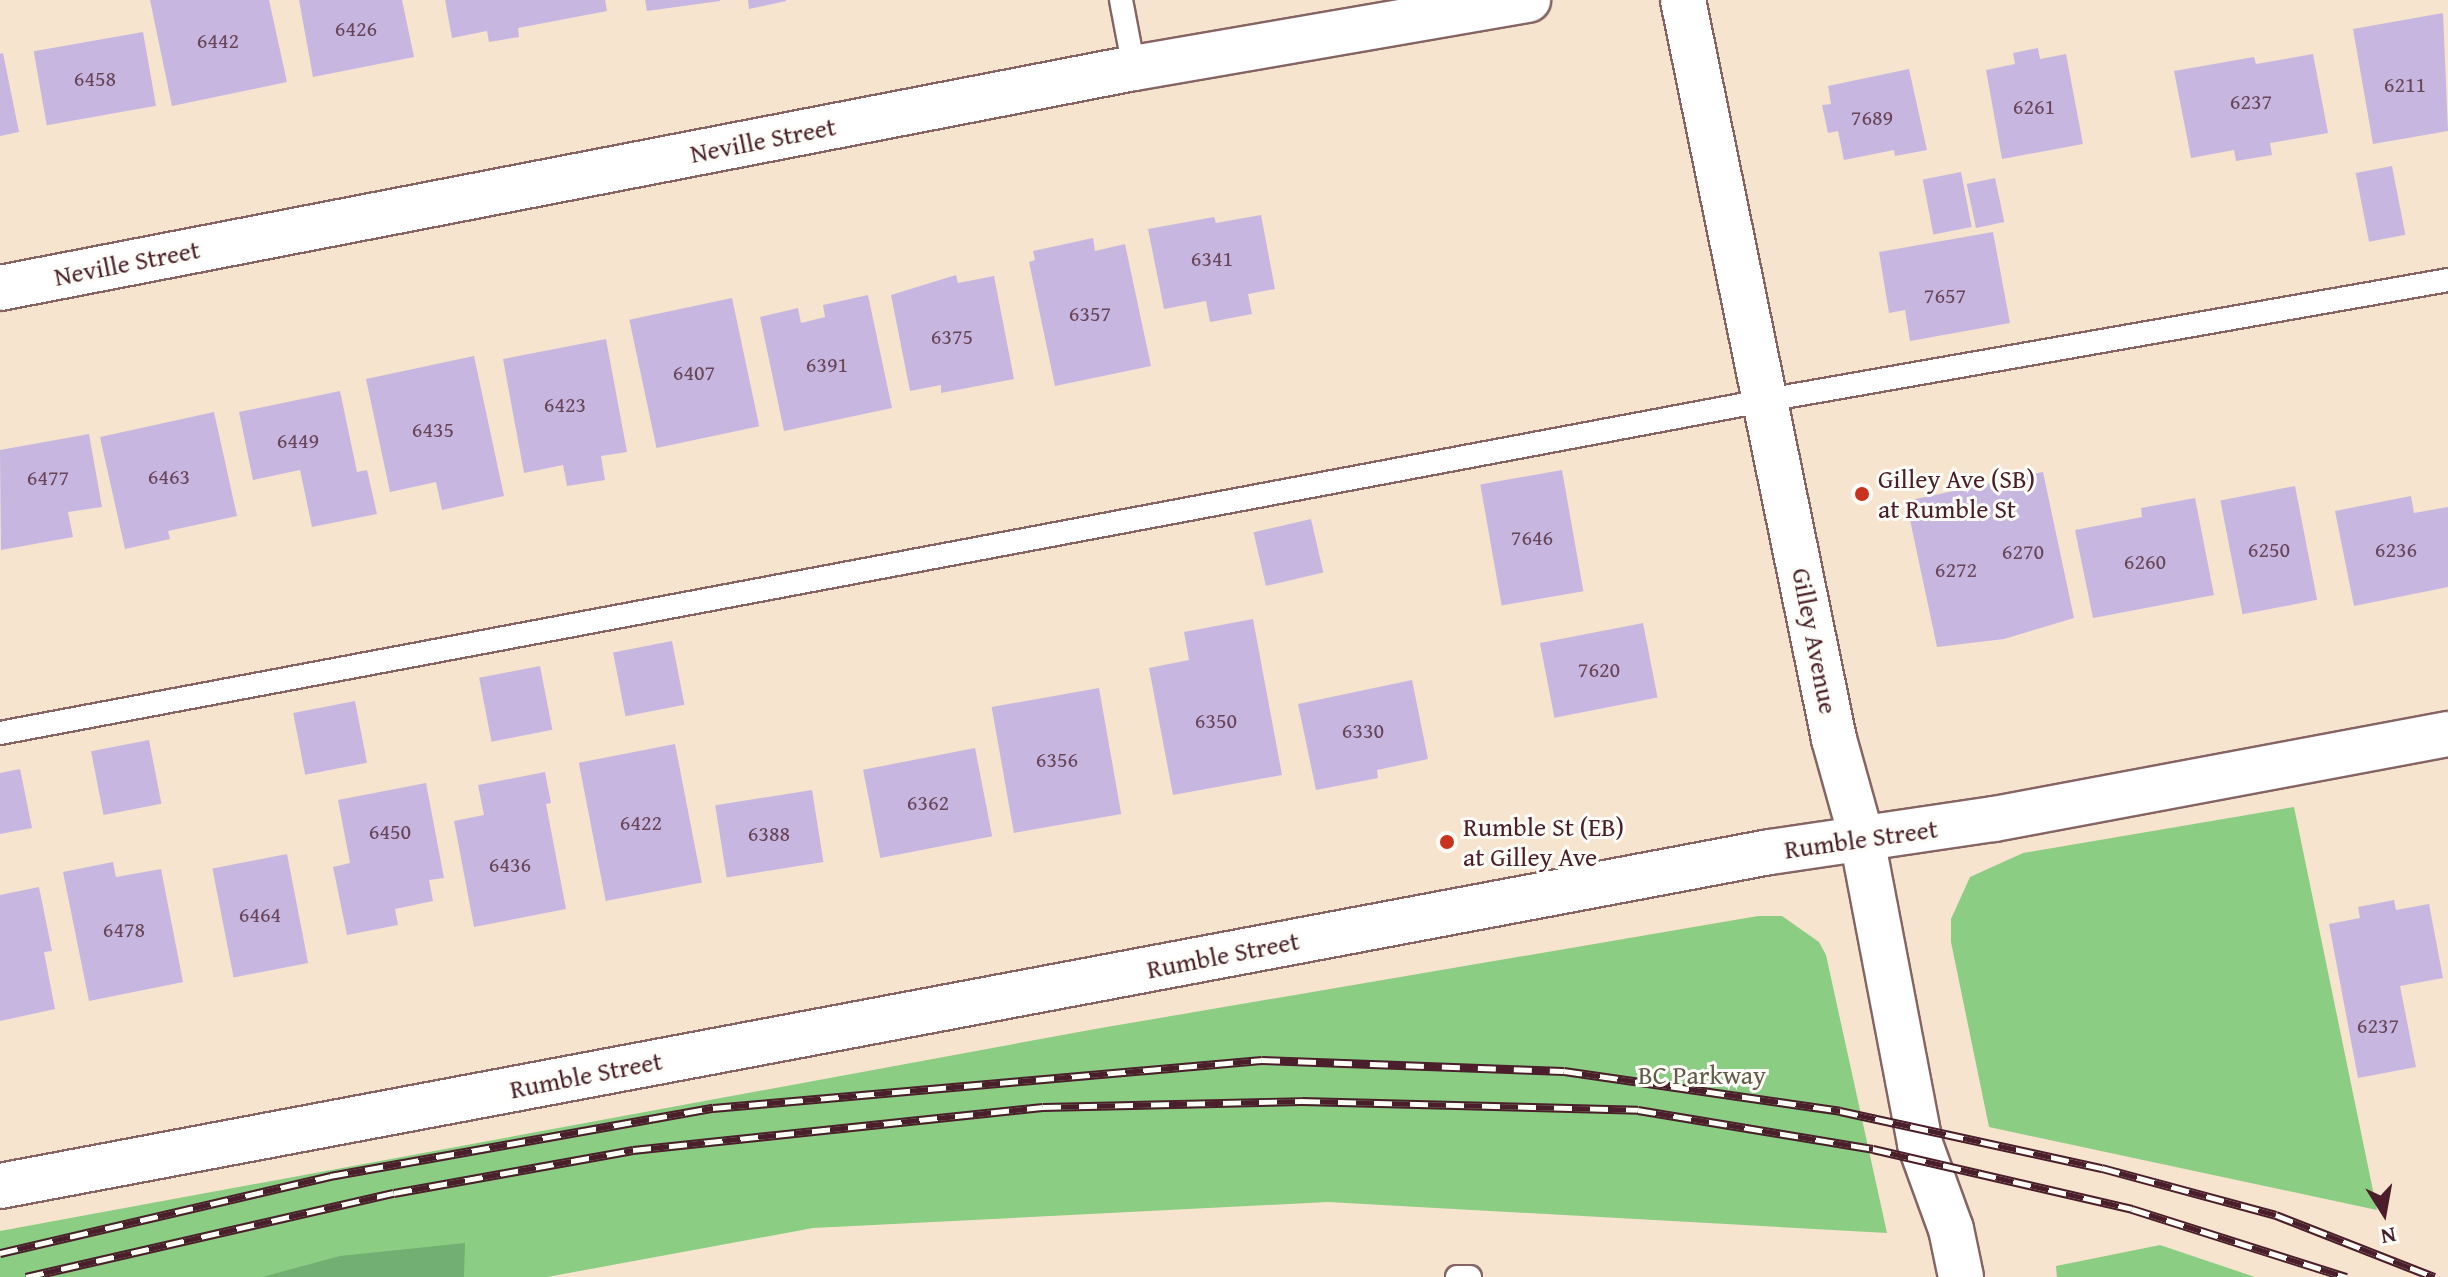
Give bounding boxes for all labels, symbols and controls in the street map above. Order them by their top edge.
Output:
house number: 6426 [335,16,377,42]
house number: 6442 [197,28,239,54]
house number: 6458 [74,66,116,92]
house number: 6211 [2384,72,2426,98]
house number: 6237 [2230,89,2272,115]
house number: 6261 [2013,94,2055,120]
house number: 7689 [1851,105,1893,131]
street label: Neville Street [688,111,838,169]
street label: Neville Street [52,234,202,292]
house number: 6341 [1191,246,1233,272]
house number: 7657 [1924,283,1966,309]
house number: 6357 [1069,301,1111,327]
house number: 6375 [931,324,973,350]
house number: 6391 [806,352,848,378]
house number: 6407 [673,360,715,386]
house number: 6423 [544,392,586,418]
house number: 6435 [412,417,454,443]
house number: 6449 [277,428,319,454]
place label: Gilley Ave (SB) at Rumble St [1878,463,2035,524]
house number: 6463 [148,464,190,490]
house number: 6477 [27,465,69,491]
marker: Gilley Ave (SB) at Rumble St [1853,485,1871,503]
house number: 7646 [1511,525,1553,551]
house number: 6250 [2248,537,2290,563]
house number: 6236 [2375,537,2417,563]
house number: 6270 [2002,539,2044,565]
house number: 6260 [2124,549,2166,575]
house number: 6272 [1935,557,1977,583]
street label: Gilley Avenue [1786,565,1844,717]
house number: 7620 [1578,657,1620,683]
house number: 6350 [1195,708,1237,734]
house number: 6330 [1342,718,1384,744]
house number: 6356 [1036,747,1078,773]
house number: 6362 [907,790,949,816]
house number: 6422 [620,810,662,836]
place label: Rumble St (EB) at Gilley Ave [1463,811,1624,872]
street label: Rumble Street [1782,813,1940,865]
house number: 6450 [369,819,411,845]
house number: 6388 [748,821,790,847]
marker: Rumble St (EB) at Gilley Ave [1438,833,1456,851]
house number: 6436 [489,852,531,878]
house number: 6464 [239,902,281,928]
house number: 6478 [103,917,145,943]
street label: Rumble Street [1144,925,1302,985]
house number: 6237 [2357,1013,2399,1039]
street label: Rumble Street [507,1045,665,1105]
park label: BC Parkway [1638,1059,1766,1091]
north arrow [2344,1173,2424,1253]
text: N [2378,1219,2399,1254]

